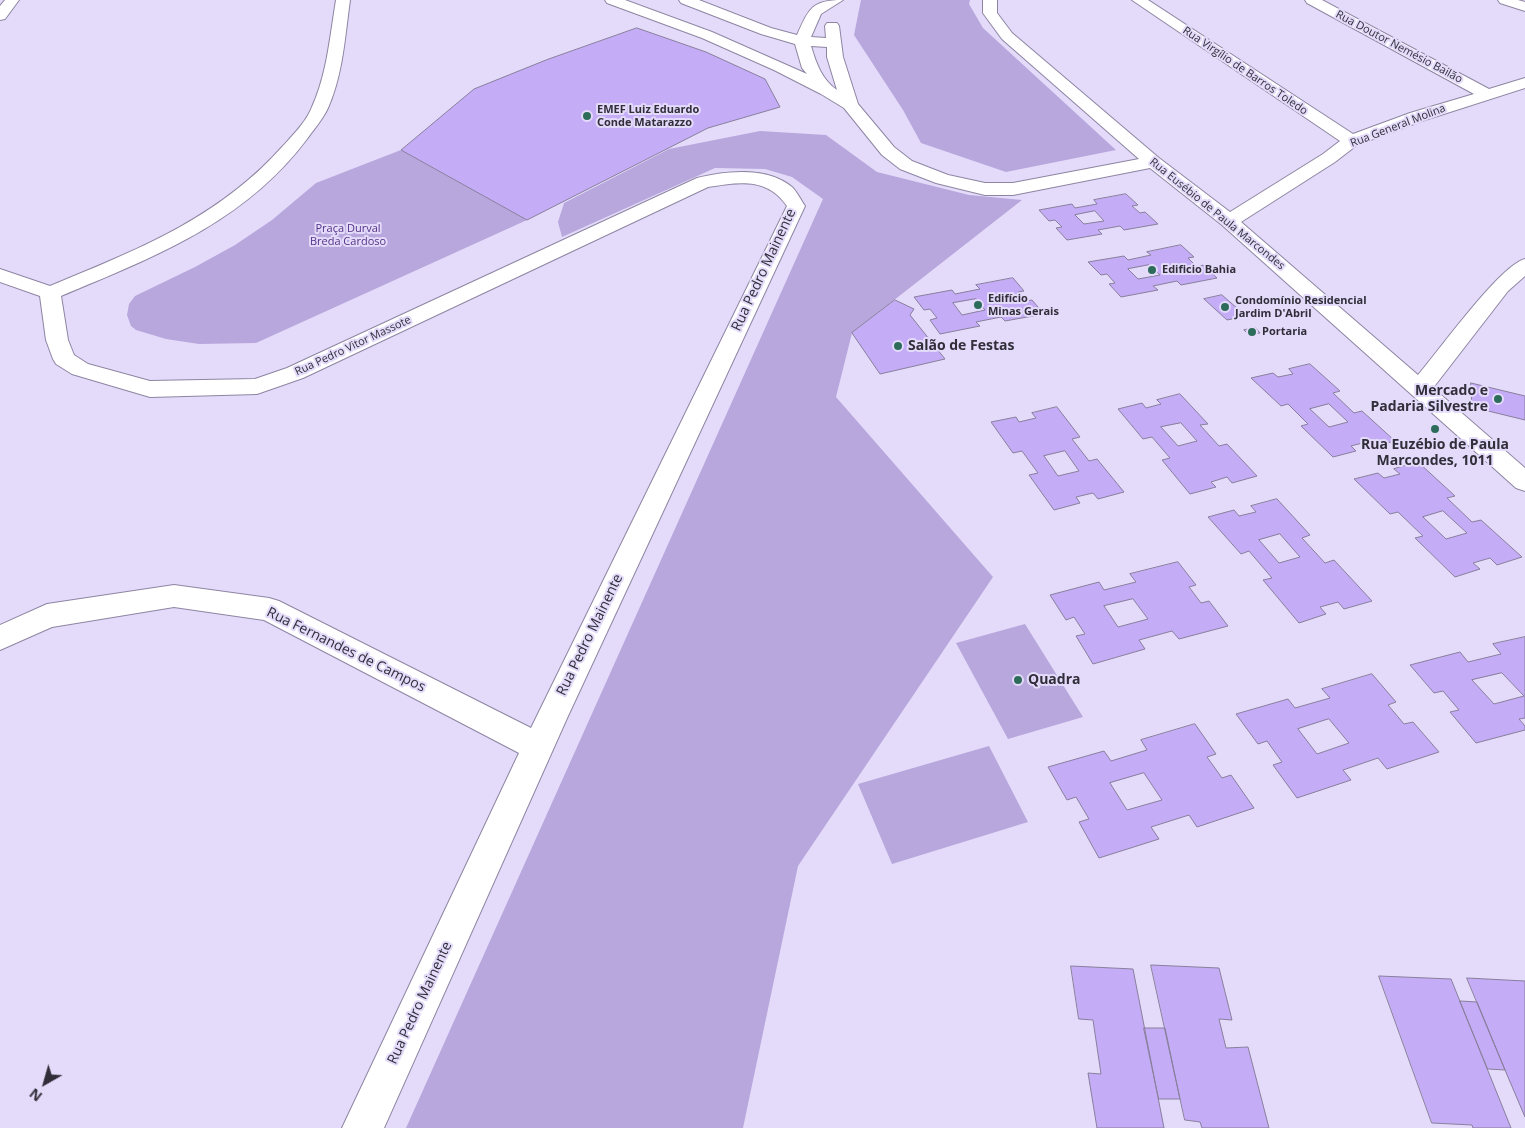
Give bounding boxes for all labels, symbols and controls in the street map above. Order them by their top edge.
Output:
street label: Rua Doutor Nemésio Bailão [1333,8,1465,86]
street label: Rua Virgílio de Barros Toledo [1180,24,1310,118]
street label: Rua General Molina [1349,102,1447,150]
place label: EMEF Luiz Eduardo Conde Matarazzo [597,103,699,129]
marker: EMEF Luiz Eduardo Conde Matarazzo [581,110,593,122]
street label: Rua Eusébio de Paula Marcondes [1147,155,1287,273]
street label: Rua Pedro Mainente [728,206,800,334]
park label: Praça Durval Breda Cardoso [310,222,386,248]
place label: Edificio Bahia [1162,263,1236,277]
marker: Edificio Bahia [1146,264,1158,276]
place label: Edifício Minas Gerais [988,292,1059,318]
place label: Condomínio Residencial Jardim D'Abril [1235,294,1367,320]
marker: Edifício Minas Gerais [972,299,984,311]
marker: Condomínio Residencial Jardim D'Abril [1219,301,1231,313]
street label: Rua Pedro Vitor Massote [293,313,413,379]
place label: Portaria [1262,325,1307,339]
marker: Portaria [1246,326,1258,338]
place label: Salão de Festas [908,338,1014,354]
marker: Salão de Festas [892,340,904,352]
place label: Mercado e Padaria Silvestre [1371,383,1488,416]
marker: Mercado e Padaria Silvestre [1492,393,1504,405]
marker: Rua Euzébio de Paula Marcondes, 1011 [1429,423,1441,435]
place label: Rua Euzébio de Paula Marcondes, 1011 [1361,437,1509,470]
street label: Rua Pedro Mainente [553,572,627,698]
street label: Rua Fernandes de Campos [264,604,428,696]
place label: Quadra [1028,672,1080,688]
marker: Quadra [1012,674,1024,686]
street label: Rua Pedro Mainente [384,939,456,1067]
north arrow [20,1058,70,1108]
text: N [25,1084,46,1106]

